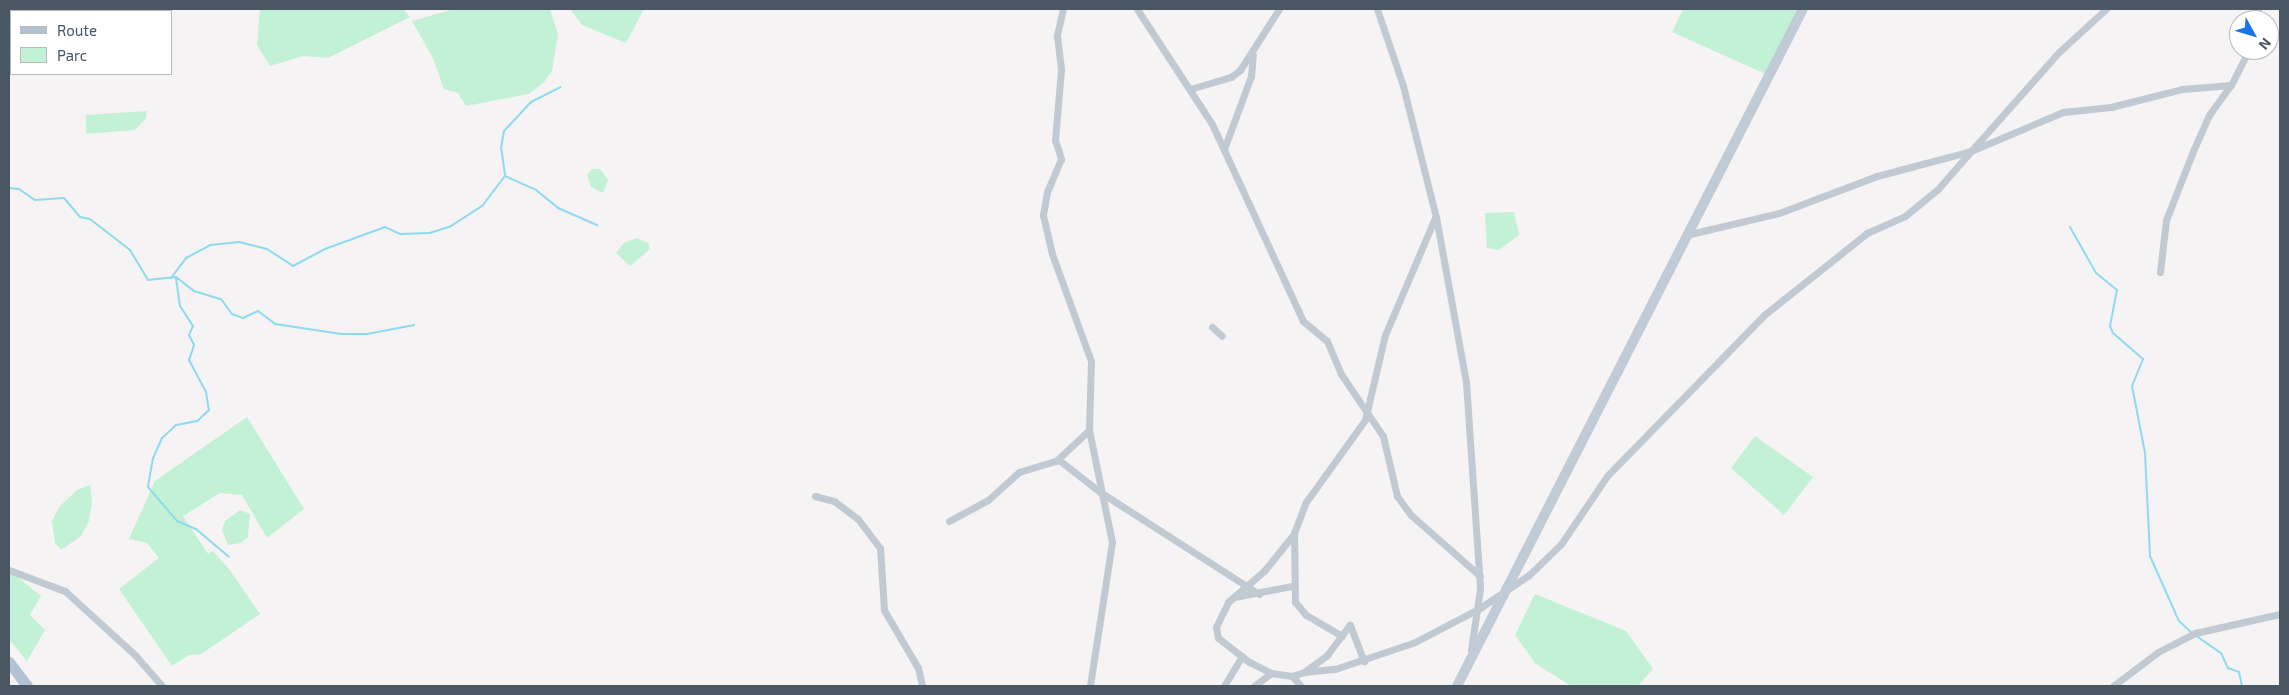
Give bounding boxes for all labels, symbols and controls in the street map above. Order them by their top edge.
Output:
legend [10,10,172,75]
north arrow [2229,10,2279,60]
text: Route [57,21,97,39]
text: N [2255,35,2275,53]
text: Parc [57,46,87,64]

